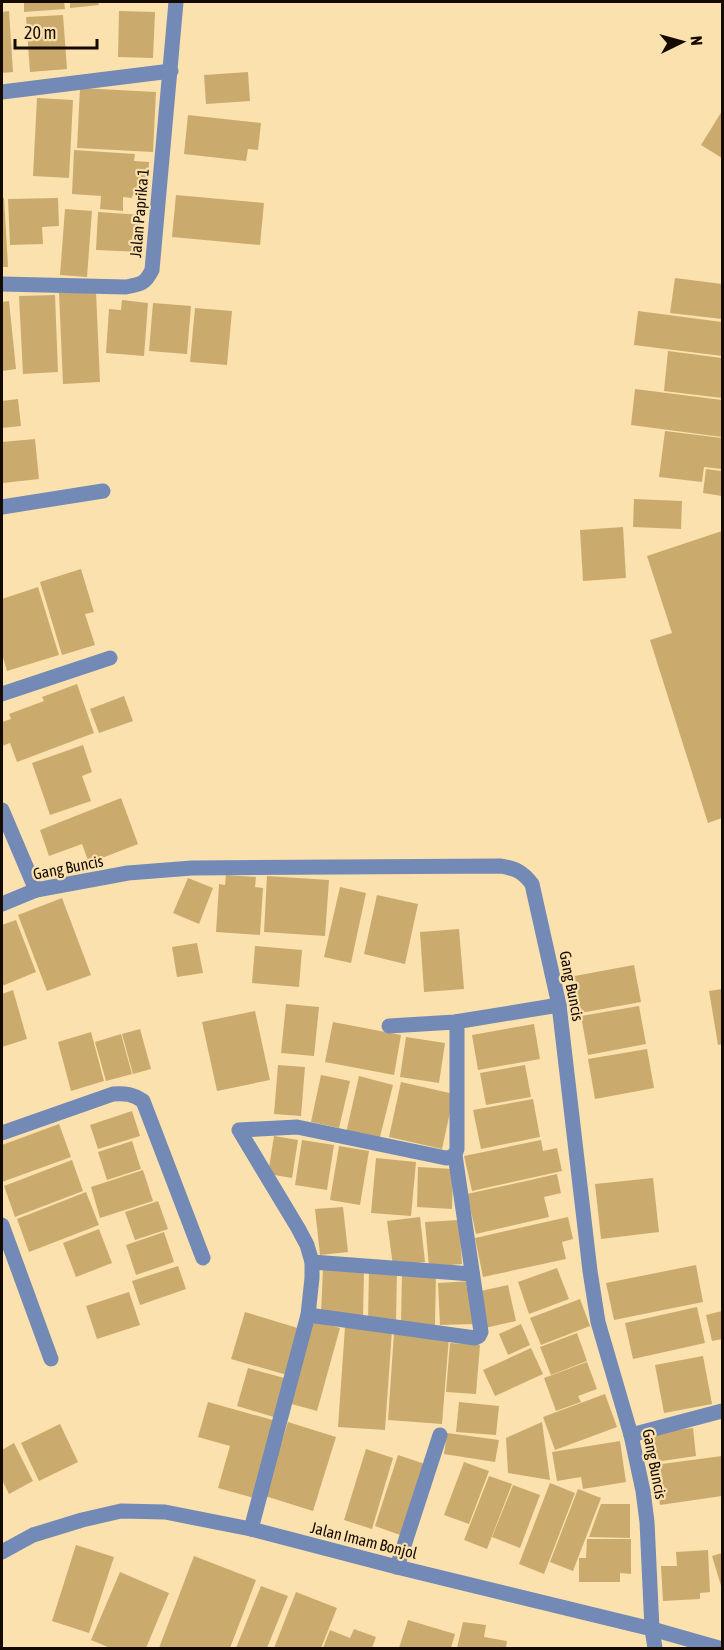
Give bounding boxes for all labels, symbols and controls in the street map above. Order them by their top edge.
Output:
scale bar [15,12,98,50]
north arrow [652,12,712,72]
text: 20 m [24,22,56,43]
text: N [688,35,706,46]
street label: Jalan Paprika 1 [126,168,153,258]
street label: Gang Buncis [31,851,105,884]
street label: Gang Buncis [555,949,588,1023]
street label: Gang Buncis [638,1427,671,1501]
street label: Jalan Imam Bonjol [309,1518,420,1563]

